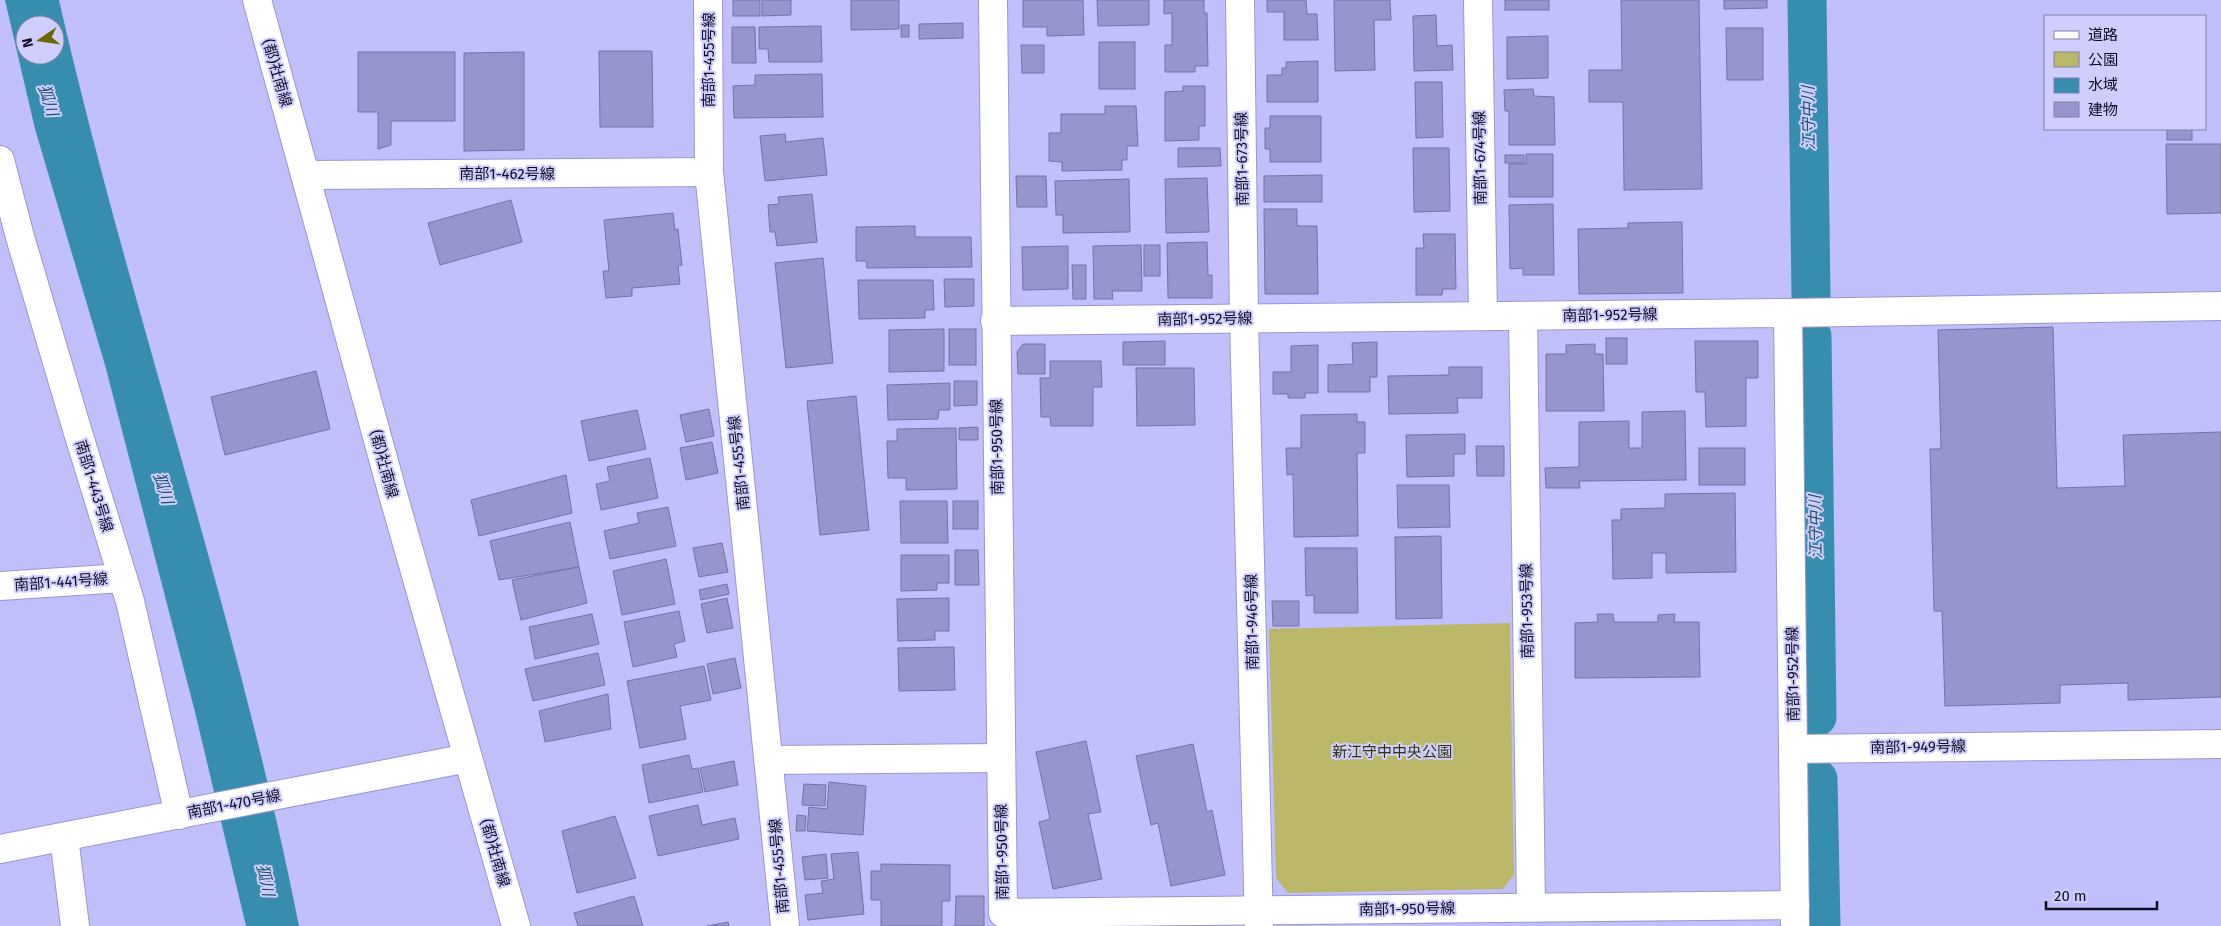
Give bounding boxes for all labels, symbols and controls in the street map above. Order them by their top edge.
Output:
street label: 南部1-455号線 [700,12,718,108]
north arrow [15,15,65,65]
legend [2044,15,2206,130]
text: 道路 [2088,26,2118,44]
text: N [18,36,37,49]
street label: (都)社南線 [259,37,295,109]
text: 公園 [2088,51,2118,69]
text: 水域 [2088,76,2118,94]
water label: 狐川 [35,82,63,120]
water label: 江守中川 [1798,84,1819,150]
text: 建物 [2088,101,2118,119]
street label: 南部1-674号線 [1470,111,1490,205]
street label: 南部1-673号線 [1232,112,1252,206]
street label: 南部1-462号線 [459,165,555,183]
street label: 南部1-952号線 [1562,305,1658,325]
street label: 南部1-952号線 [1157,309,1253,329]
street label: 南部1-950号線 [987,399,1007,495]
street label: 南部1-455号線 [725,415,753,511]
street label: (都)社南線 [366,428,402,500]
street label: 南部1-443号線 [71,438,117,534]
water label: 狐川 [150,470,178,508]
water label: 江守中川 [1805,493,1826,559]
street label: 南部1-953号線 [1517,563,1537,659]
street label: 南部1-441号線 [13,570,109,594]
street label: 南部1-946号線 [1242,574,1262,670]
street label: 南部1-952号線 [1783,626,1803,722]
street label: 南部1-949号線 [1870,737,1966,757]
park label: 新江守中中央公園 [1332,743,1452,761]
street label: 南部1-470号線 [186,786,282,822]
street label: 南部1-950号線 [992,804,1012,900]
street label: (都)社南線 [477,817,513,889]
street label: 南部1-455号線 [766,818,792,914]
water label: 狐川 [253,862,279,900]
scale bar [2046,878,2157,910]
text: 20 m [2054,887,2087,905]
street label: 南部1-950号線 [1359,899,1455,919]

